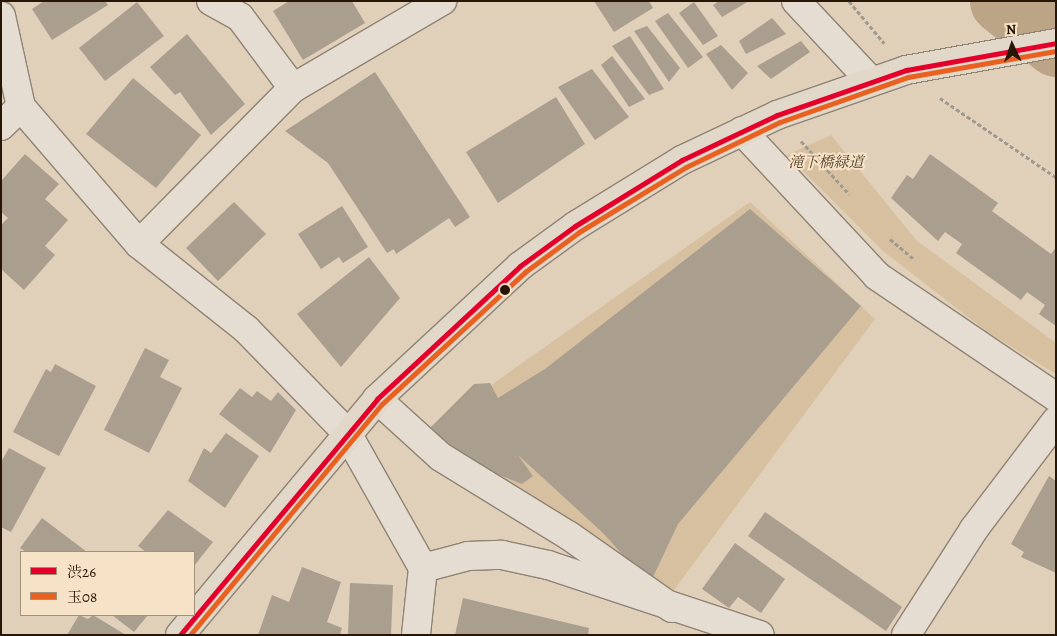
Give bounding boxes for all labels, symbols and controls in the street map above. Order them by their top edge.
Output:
north arrow [987,20,1037,70]
text: N [1006,20,1017,39]
park label: 滝下橋緑道 [789,154,863,172]
unlabelled marker [500,285,510,295]
legend [20,551,195,616]
text: 渋26 [67,562,96,582]
text: 玉08 [67,587,97,607]

